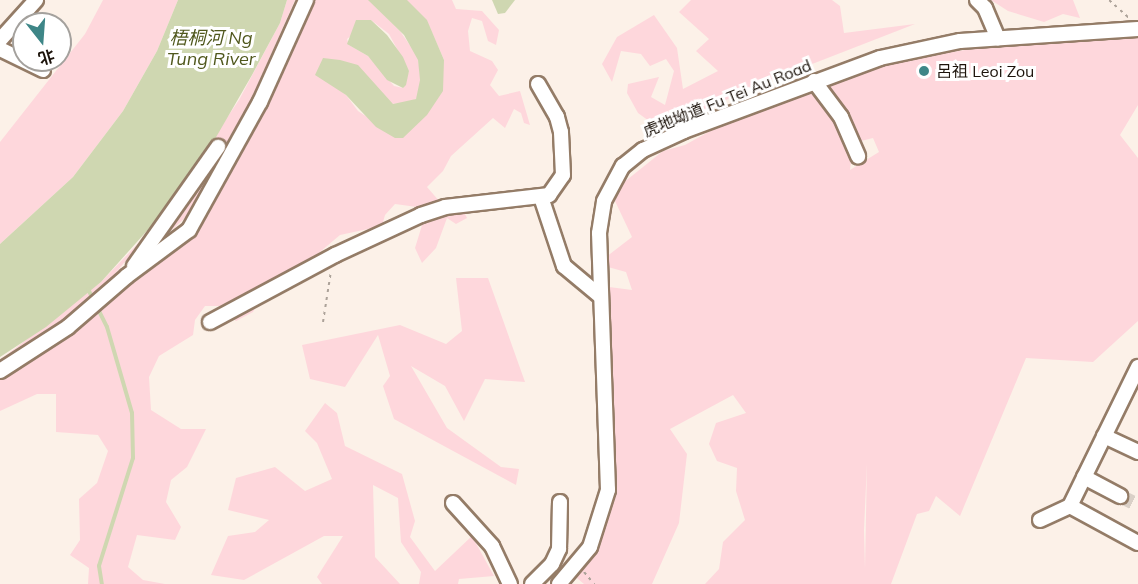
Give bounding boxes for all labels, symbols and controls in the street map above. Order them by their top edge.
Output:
north arrow [12,12,72,72]
water label: 梧桐河 Ng Tung River [167,28,255,70]
text: 北 [36,45,57,69]
street label: 虎地坳道 Fu Tei Au Road [640,55,814,141]
place label: 呂祖 Leoi Zou [936,61,1034,81]
marker: 呂祖 Leoi Zou [917,64,931,78]

